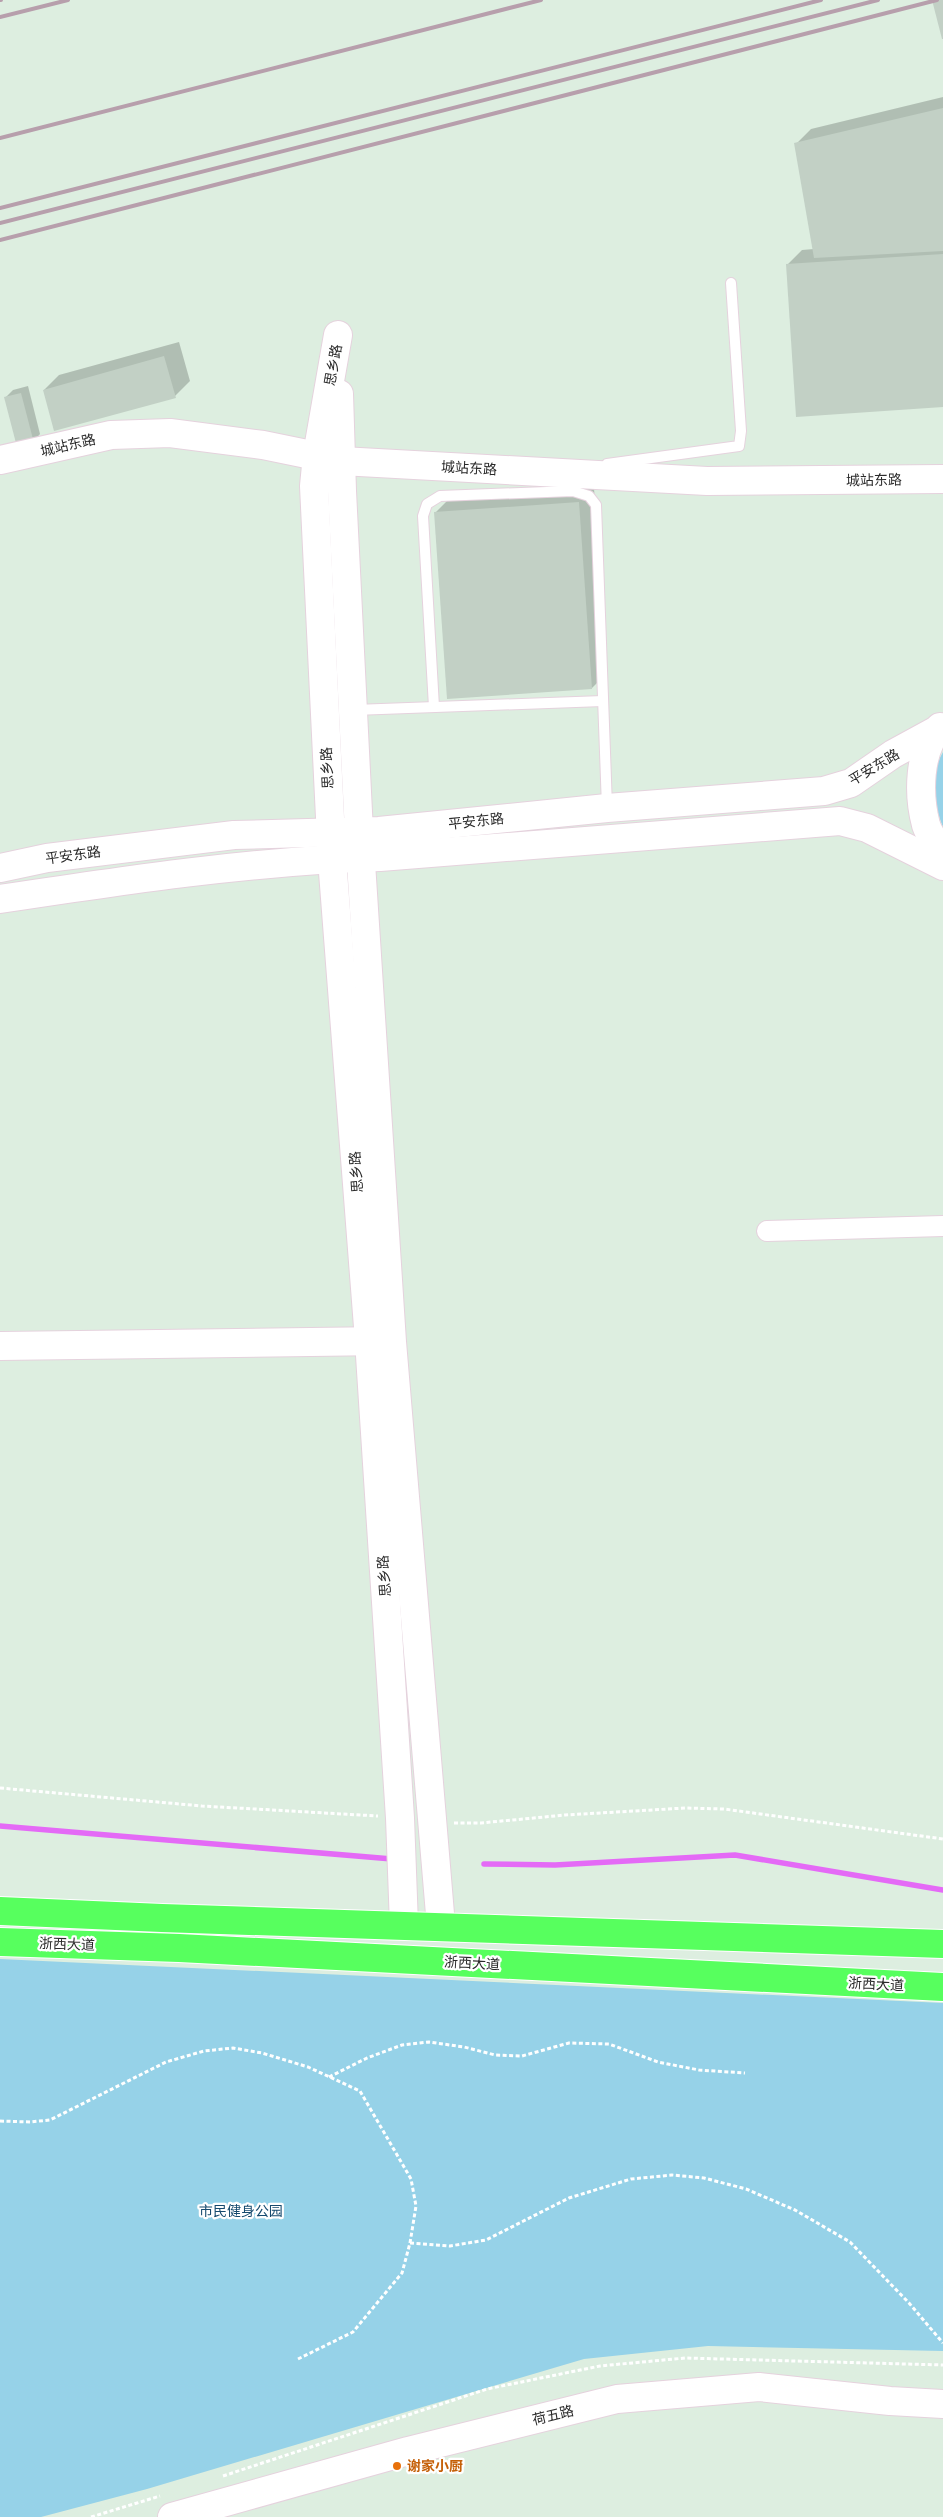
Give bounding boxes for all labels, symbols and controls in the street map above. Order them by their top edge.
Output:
street label: 思乡路 [320,343,346,387]
street label: 城站东路 [38,429,97,460]
street label: 城站东路 [441,457,497,478]
street label: 城站东路 [846,470,902,489]
street label: 平安东路 [845,744,903,789]
street label: 思乡路 [316,747,337,789]
street label: 平安东路 [447,808,505,833]
street label: 平安东路 [44,841,102,868]
street label: 思乡路 [345,1150,366,1194]
street label: 思乡路 [373,1554,394,1598]
street label: 浙西大道 [39,1933,95,1954]
street label: 浙西大道 [444,1952,500,1973]
street label: 浙西大道 [848,1973,904,1994]
park label: 市民健身公园 [199,2201,283,2220]
street label: 荷五路 [530,2400,576,2429]
place label: 谢家小厨 [407,2456,463,2475]
marker: 谢家小厨 [391,2460,403,2472]

